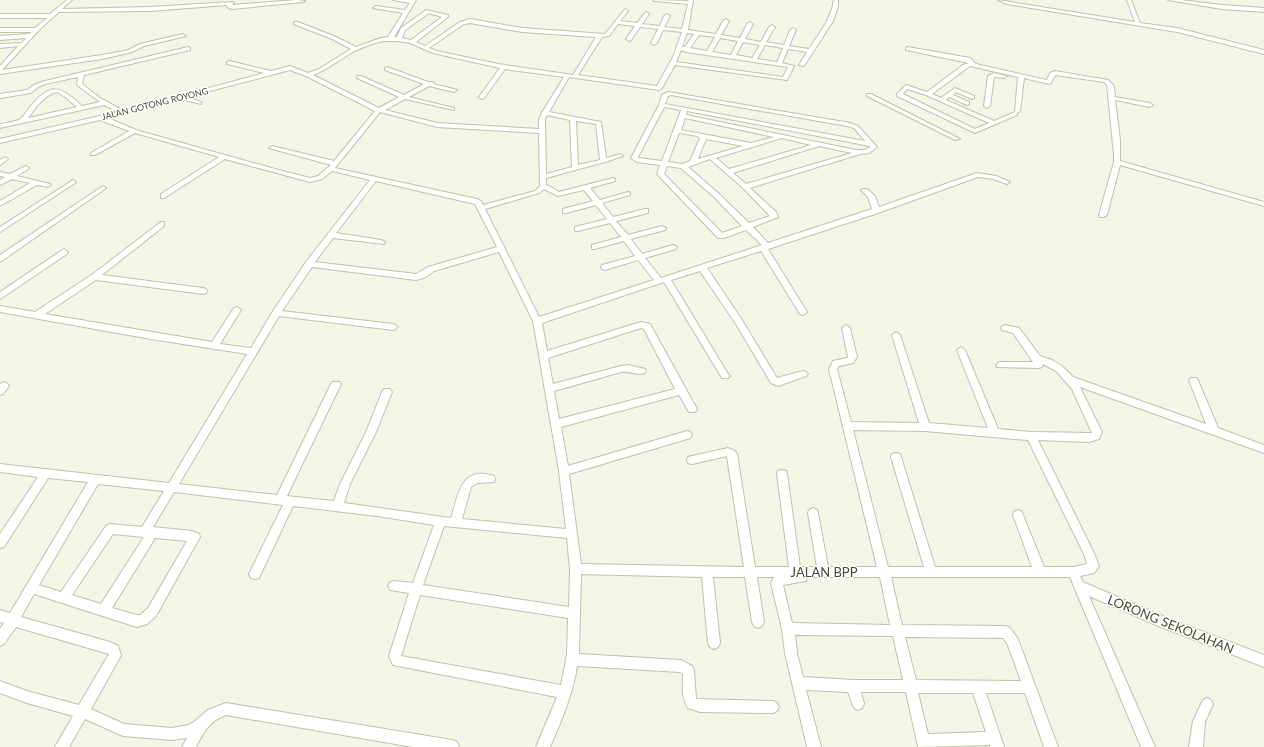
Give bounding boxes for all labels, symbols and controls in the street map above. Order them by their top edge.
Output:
street label: JALAN GOTONG ROYONG [100,85,210,122]
street label: JALAN BPP [791,564,858,580]
street label: LORONG SEKOLAHAN [1105,591,1237,657]

